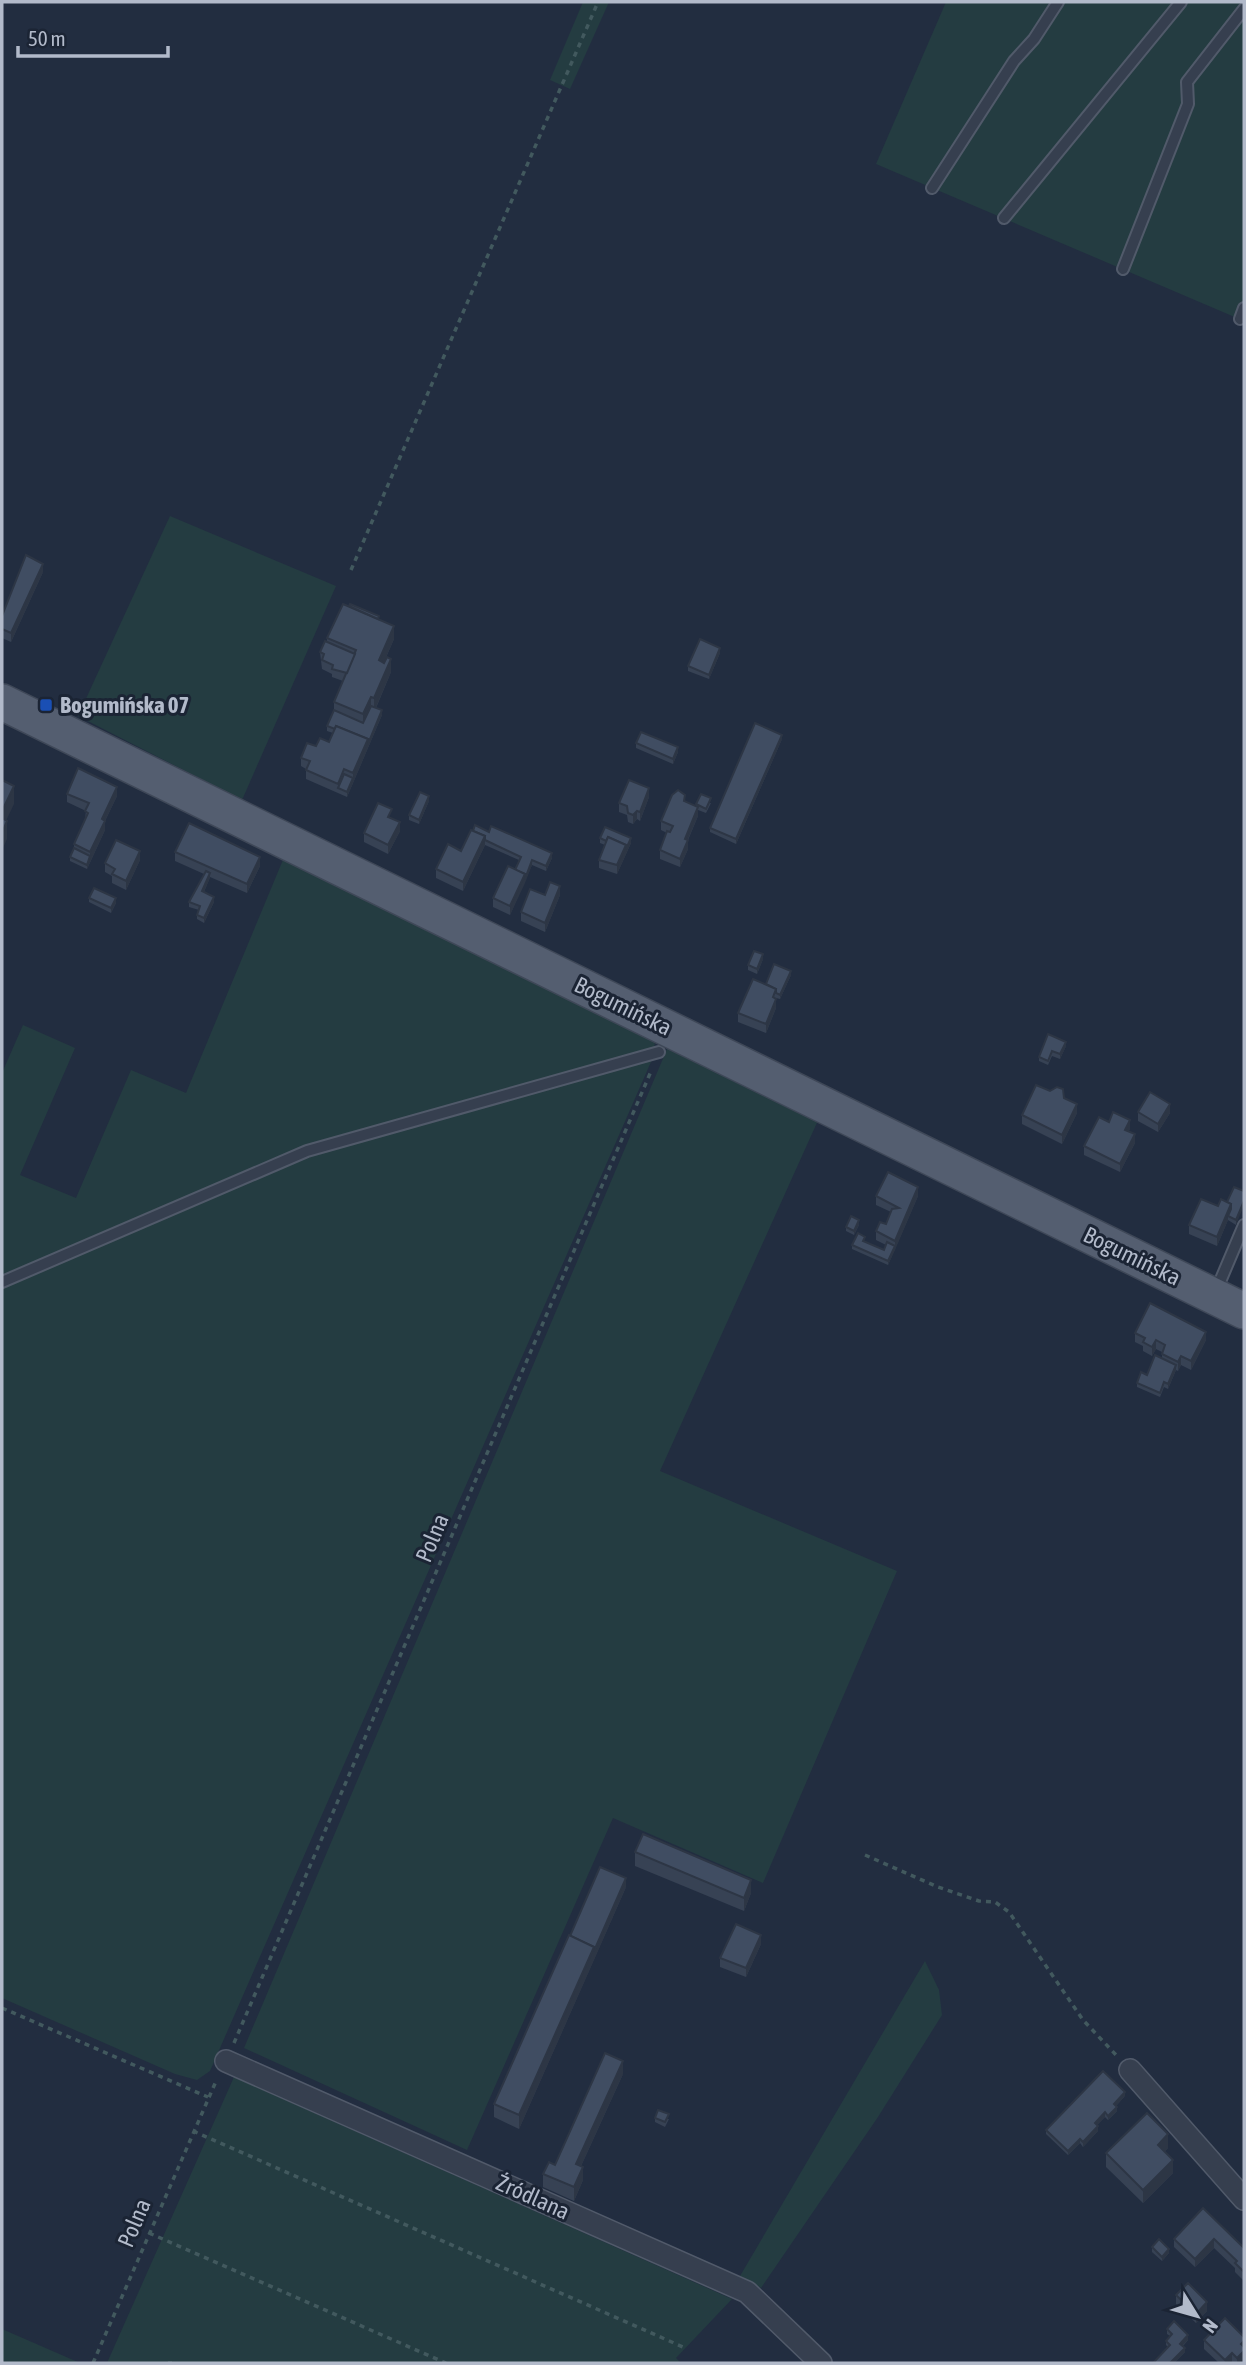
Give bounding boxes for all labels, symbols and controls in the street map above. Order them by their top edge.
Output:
scale bar [18,14,168,58]
text: 50 m [28,26,66,50]
place label: Bogumińska 07 [60,692,189,718]
marker: Bogumińska 07 [38,697,54,713]
street label: Bogumińska [570,971,676,1041]
street label: Bogumińska [1079,1221,1185,1291]
street label: Polna [410,1510,454,1566]
street label: Źródlana [492,2169,574,2225]
street label: Polna [112,2195,156,2251]
north arrow [1162,2281,1232,2351]
text: N [1198,2315,1223,2337]

